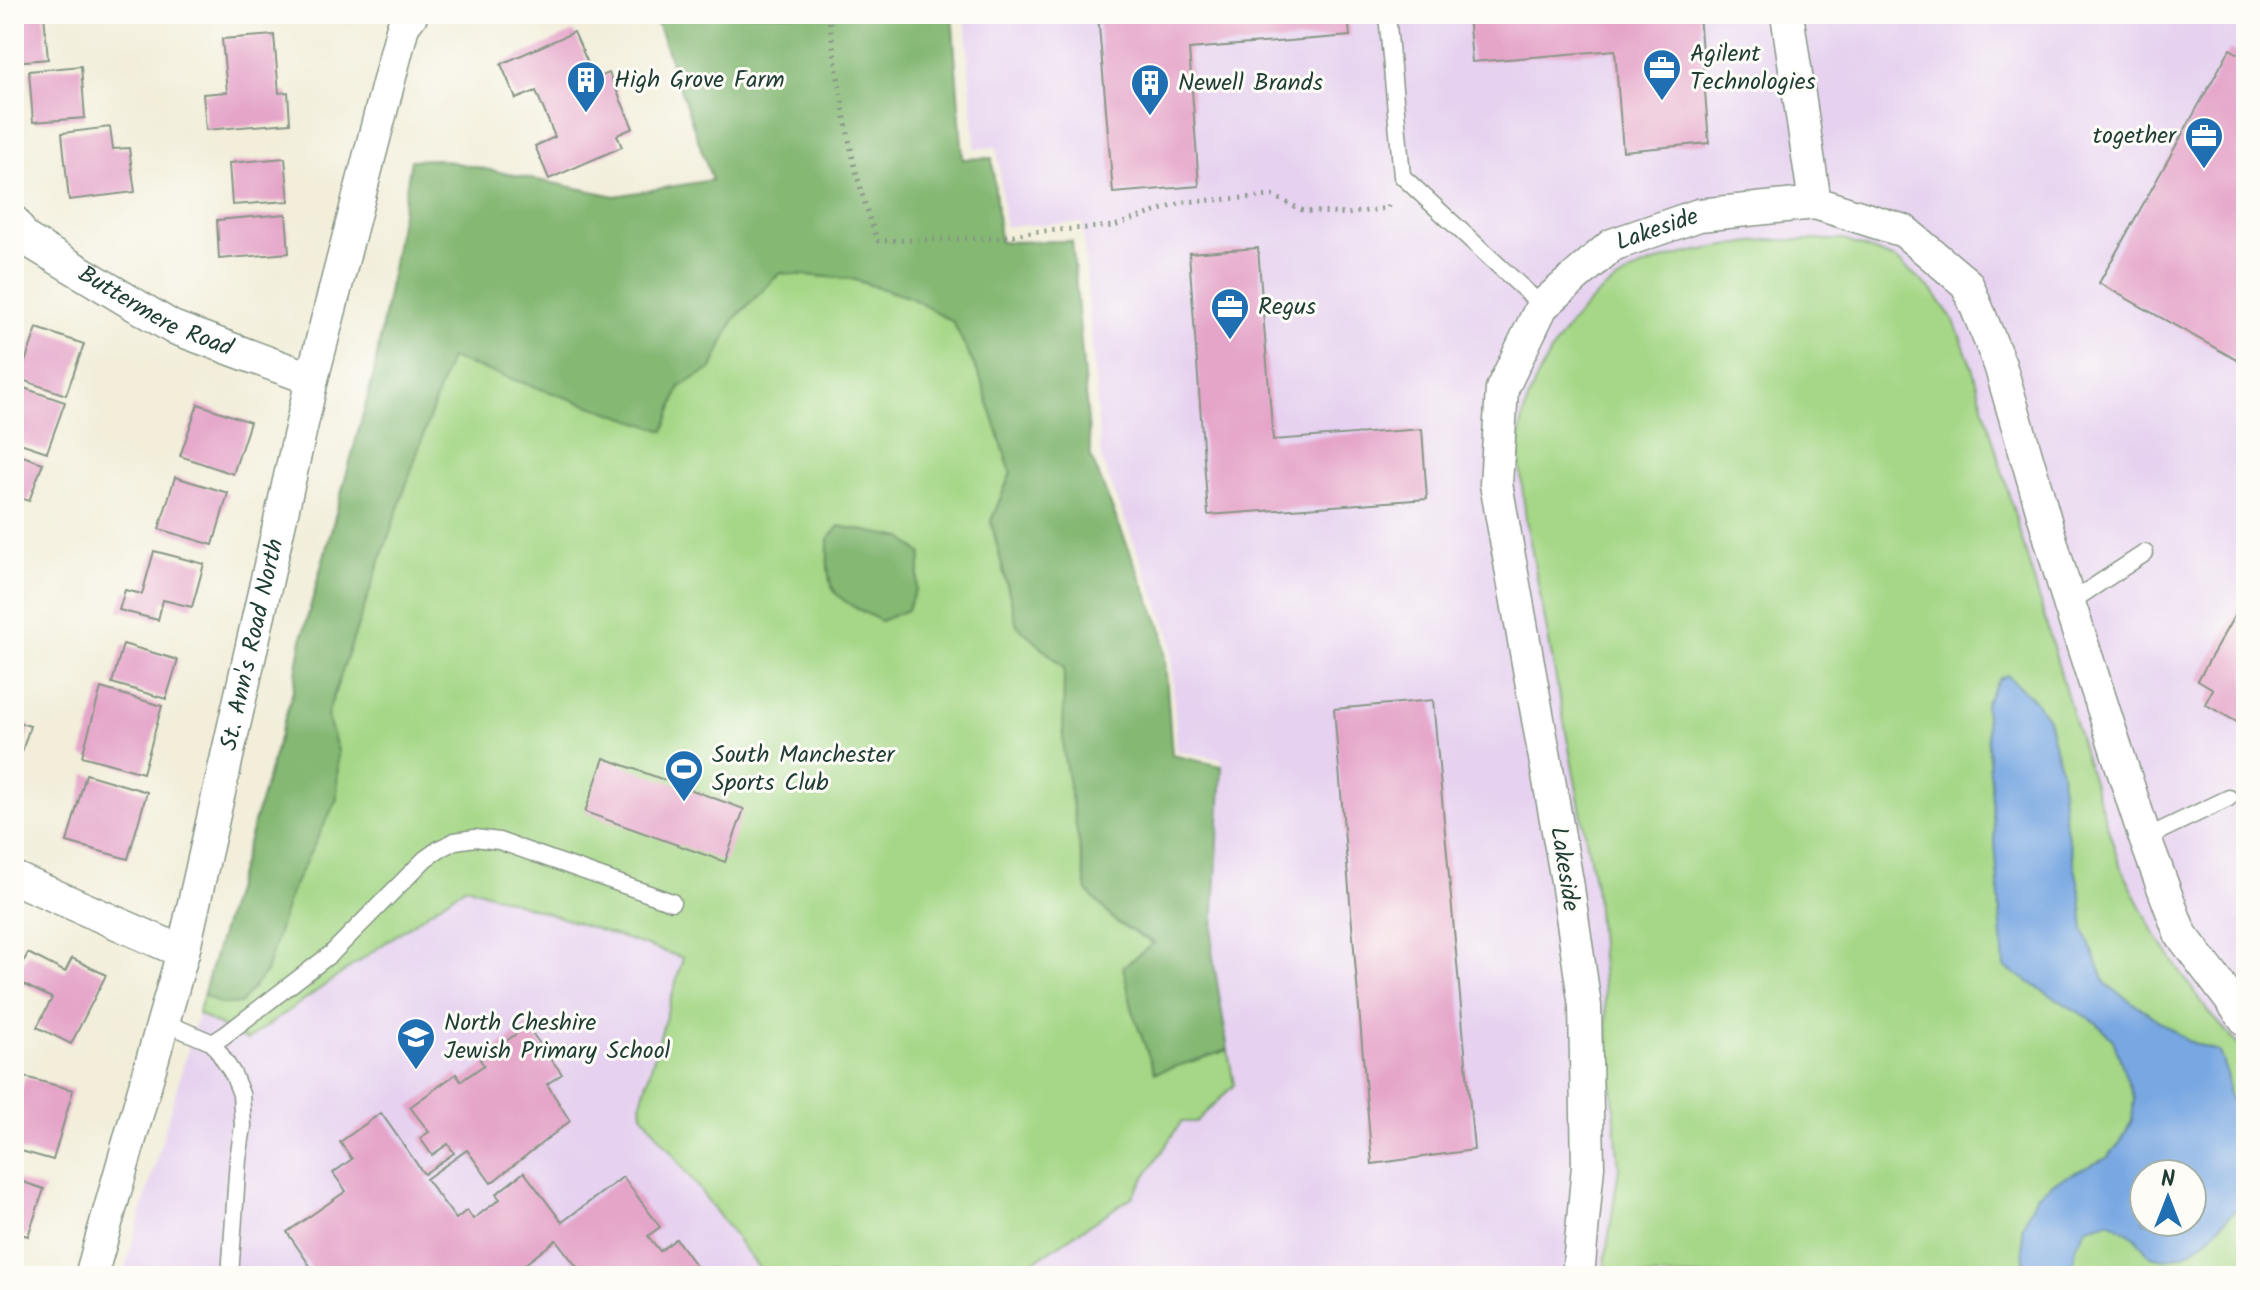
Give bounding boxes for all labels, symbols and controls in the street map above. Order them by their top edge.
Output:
place label: Agilent Technologies [1690,35,1816,102]
office icon: Agilent Technologies [1641,47,1683,102]
building icon: High Grove Farm [565,59,607,114]
place label: High Grove Farm [614,61,785,100]
building icon: Newell Brands [1129,62,1171,117]
place label: Newell Brands [1178,64,1323,103]
office icon: together [2183,115,2225,170]
place label: together [2093,117,2178,156]
street label: Lakeside [1611,197,1704,262]
street label: Buttermere Road [70,255,240,368]
office icon: Regus [1209,286,1251,341]
place label: Regus [1258,288,1316,327]
street label: St. Ann's Road North [209,535,295,754]
place label: South Manchester Sports Club [712,736,897,803]
sports icon: South Manchester Sports Club [663,748,705,803]
street label: Lakeside [1538,824,1590,914]
place label: North Cheshire Jewish Primary School [444,1004,671,1071]
school or university icon: North Cheshire Jewish Primary School [395,1016,437,1071]
north arrow [2128,1158,2208,1238]
text: N [2161,1163,2175,1198]

